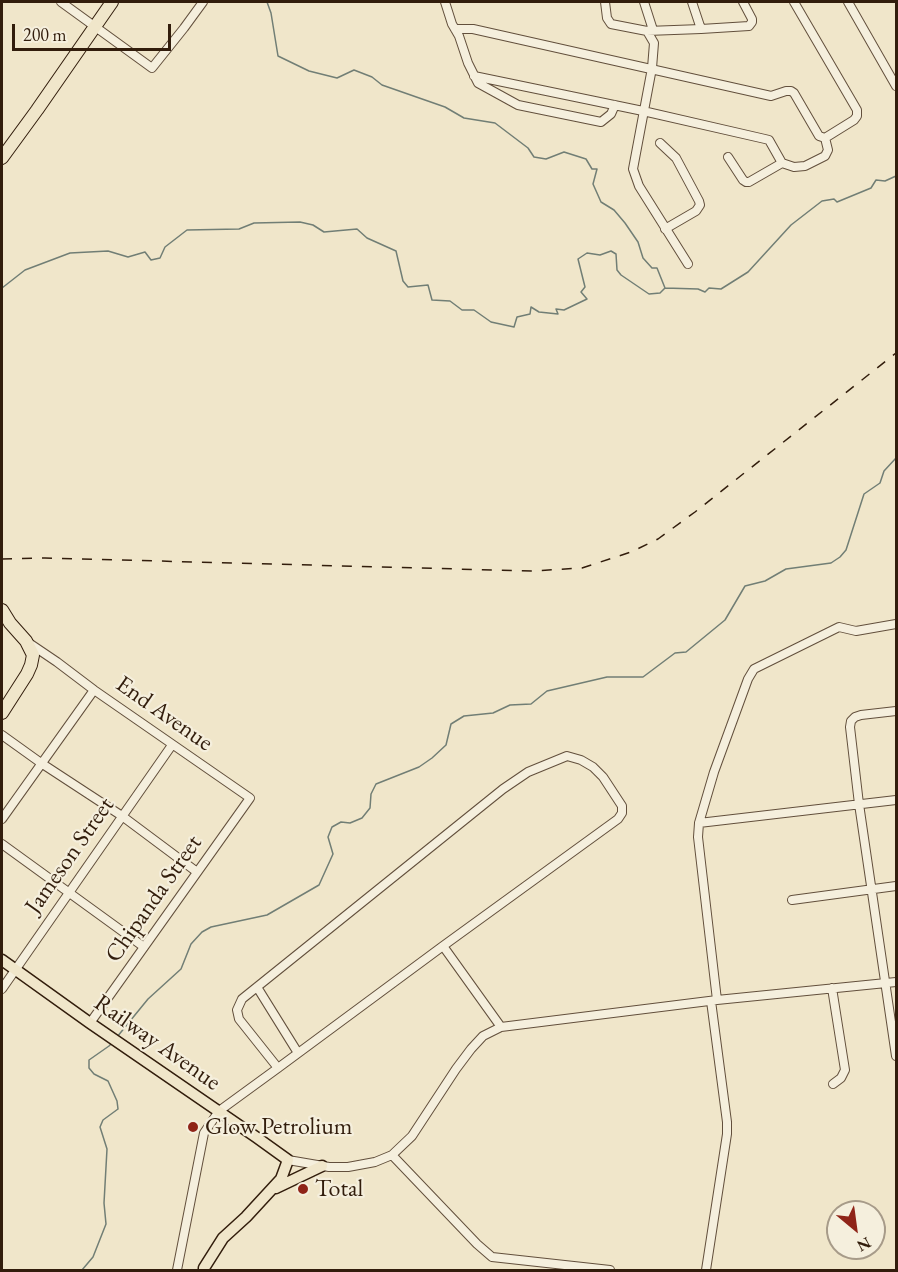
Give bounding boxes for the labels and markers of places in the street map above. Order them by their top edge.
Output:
place label: Glow Petrolium [205,1113,352,1141]
marker: Glow Petrolium [186,1120,200,1134]
place label: Total [315,1175,363,1203]
marker: Total [296,1182,310,1196]

